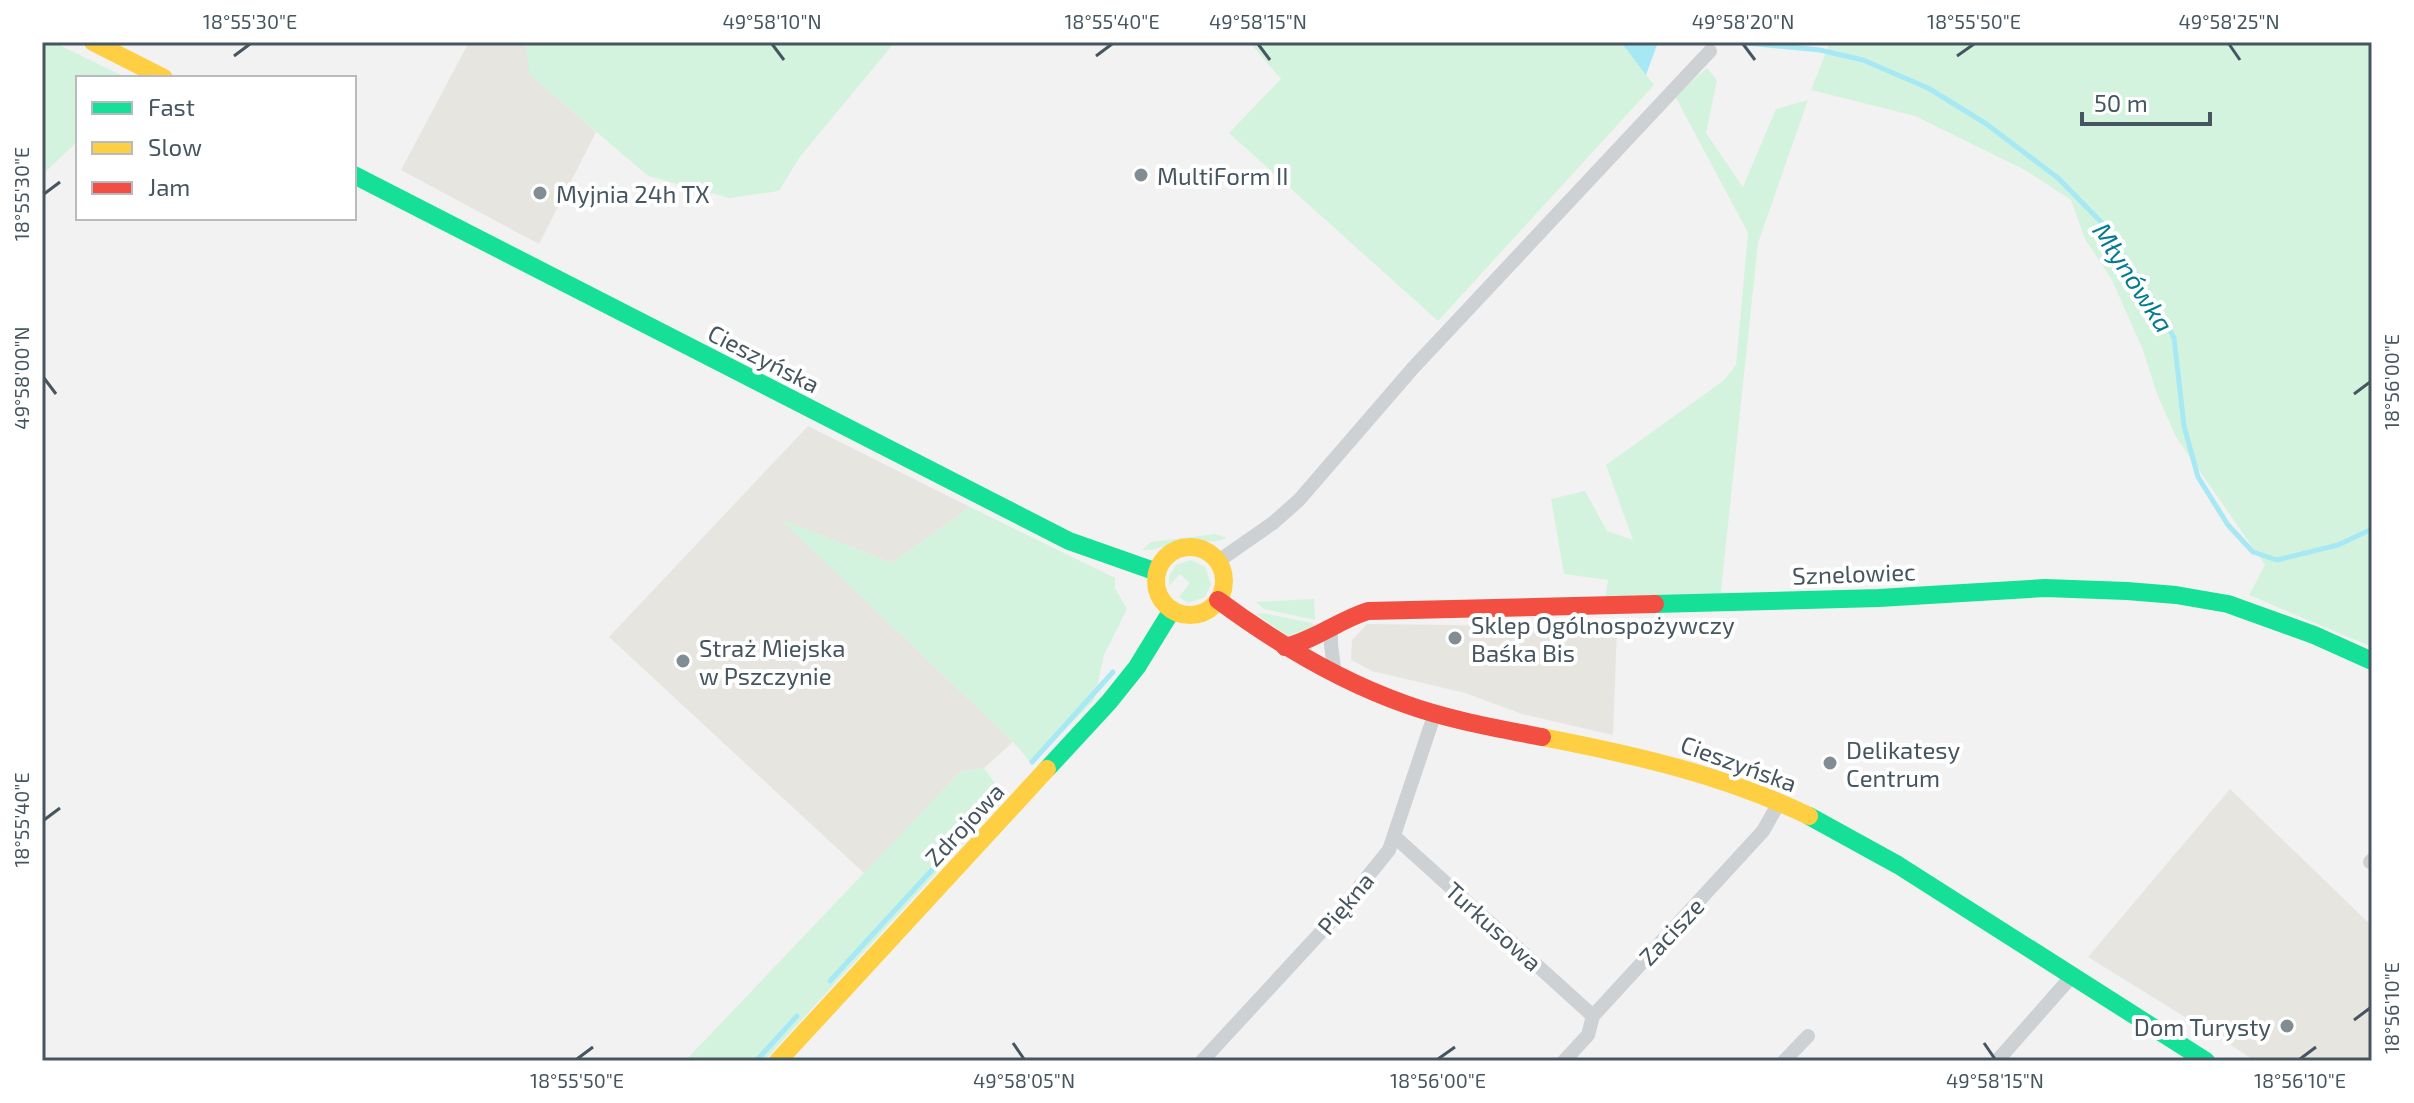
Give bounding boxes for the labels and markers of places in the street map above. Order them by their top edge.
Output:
place label: MultiForm II [1157,161,1289,190]
marker: MultiForm II [1132,166,1150,184]
place label: Myjnia 24h TX [556,179,710,208]
marker: Myjnia 24h TX [531,184,549,202]
place label: Sklep Ogólnospożywczy Baśka Bis [1471,610,1735,667]
marker: Sklep Ogólnospożywczy Baśka Bis [1446,629,1464,647]
place label: Straż Miejska w Pszczynie [699,633,845,690]
marker: Straż Miejska w Pszczynie [674,652,692,670]
place label: Delikatesy Centrum [1846,735,1960,792]
marker: Delikatesy Centrum [1821,754,1839,772]
place label: Dom Turysty [2134,1012,2271,1041]
marker: Dom Turysty [2278,1017,2296,1035]

